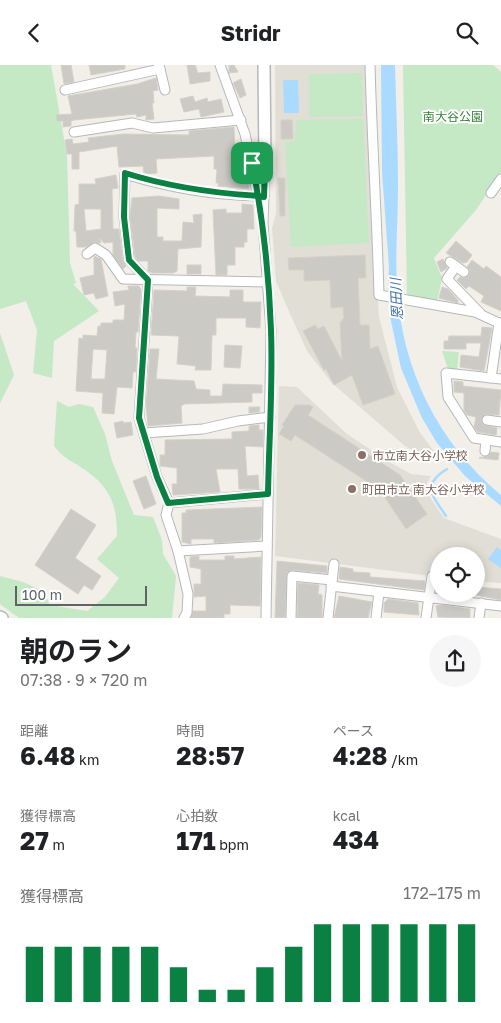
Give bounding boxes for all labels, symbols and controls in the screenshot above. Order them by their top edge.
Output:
icon: back [20,19,48,47]
text: Stridr [220,19,281,46]
icon: search [453,19,481,47]
park label: 南大谷公園 [423,109,483,124]
pin [231,142,273,184]
icon: arrive [238,149,266,177]
water label: 恩田川 [386,276,406,320]
place label: 市立南大谷小学校 [372,448,468,463]
marker: 市立南大谷小学校 [356,449,368,461]
place label: 町田市立 南大谷小学校 [362,482,485,497]
marker: 町田市立 南大谷小学校 [346,483,358,495]
map controls [430,547,485,602]
button: locate [430,547,485,602]
scale bar [15,583,148,606]
text: 100 m [22,586,62,603]
text: 朝のラン [20,634,132,667]
button: share [429,635,481,687]
text: 07:38 · 9 × 720 m [20,670,147,690]
text: 距離 [20,722,48,739]
text: 時間 [176,722,204,739]
text: ペース [333,722,374,739]
text: 6.48 [20,740,76,771]
text: 28:57 [176,740,244,771]
text: 4:28 [333,740,388,771]
text: km [76,751,99,768]
text: /km [388,751,418,768]
text: 獲得標高 [20,807,76,824]
text: 心拍数 [176,807,218,824]
text: kcal [333,807,360,824]
text: 434 [333,824,379,855]
text: 27 [20,825,49,856]
text: 171 [176,825,216,856]
text: m [49,836,65,853]
text: bpm [216,836,249,853]
text: 172–175 m [403,883,481,903]
text: 獲得標高 [20,886,84,906]

